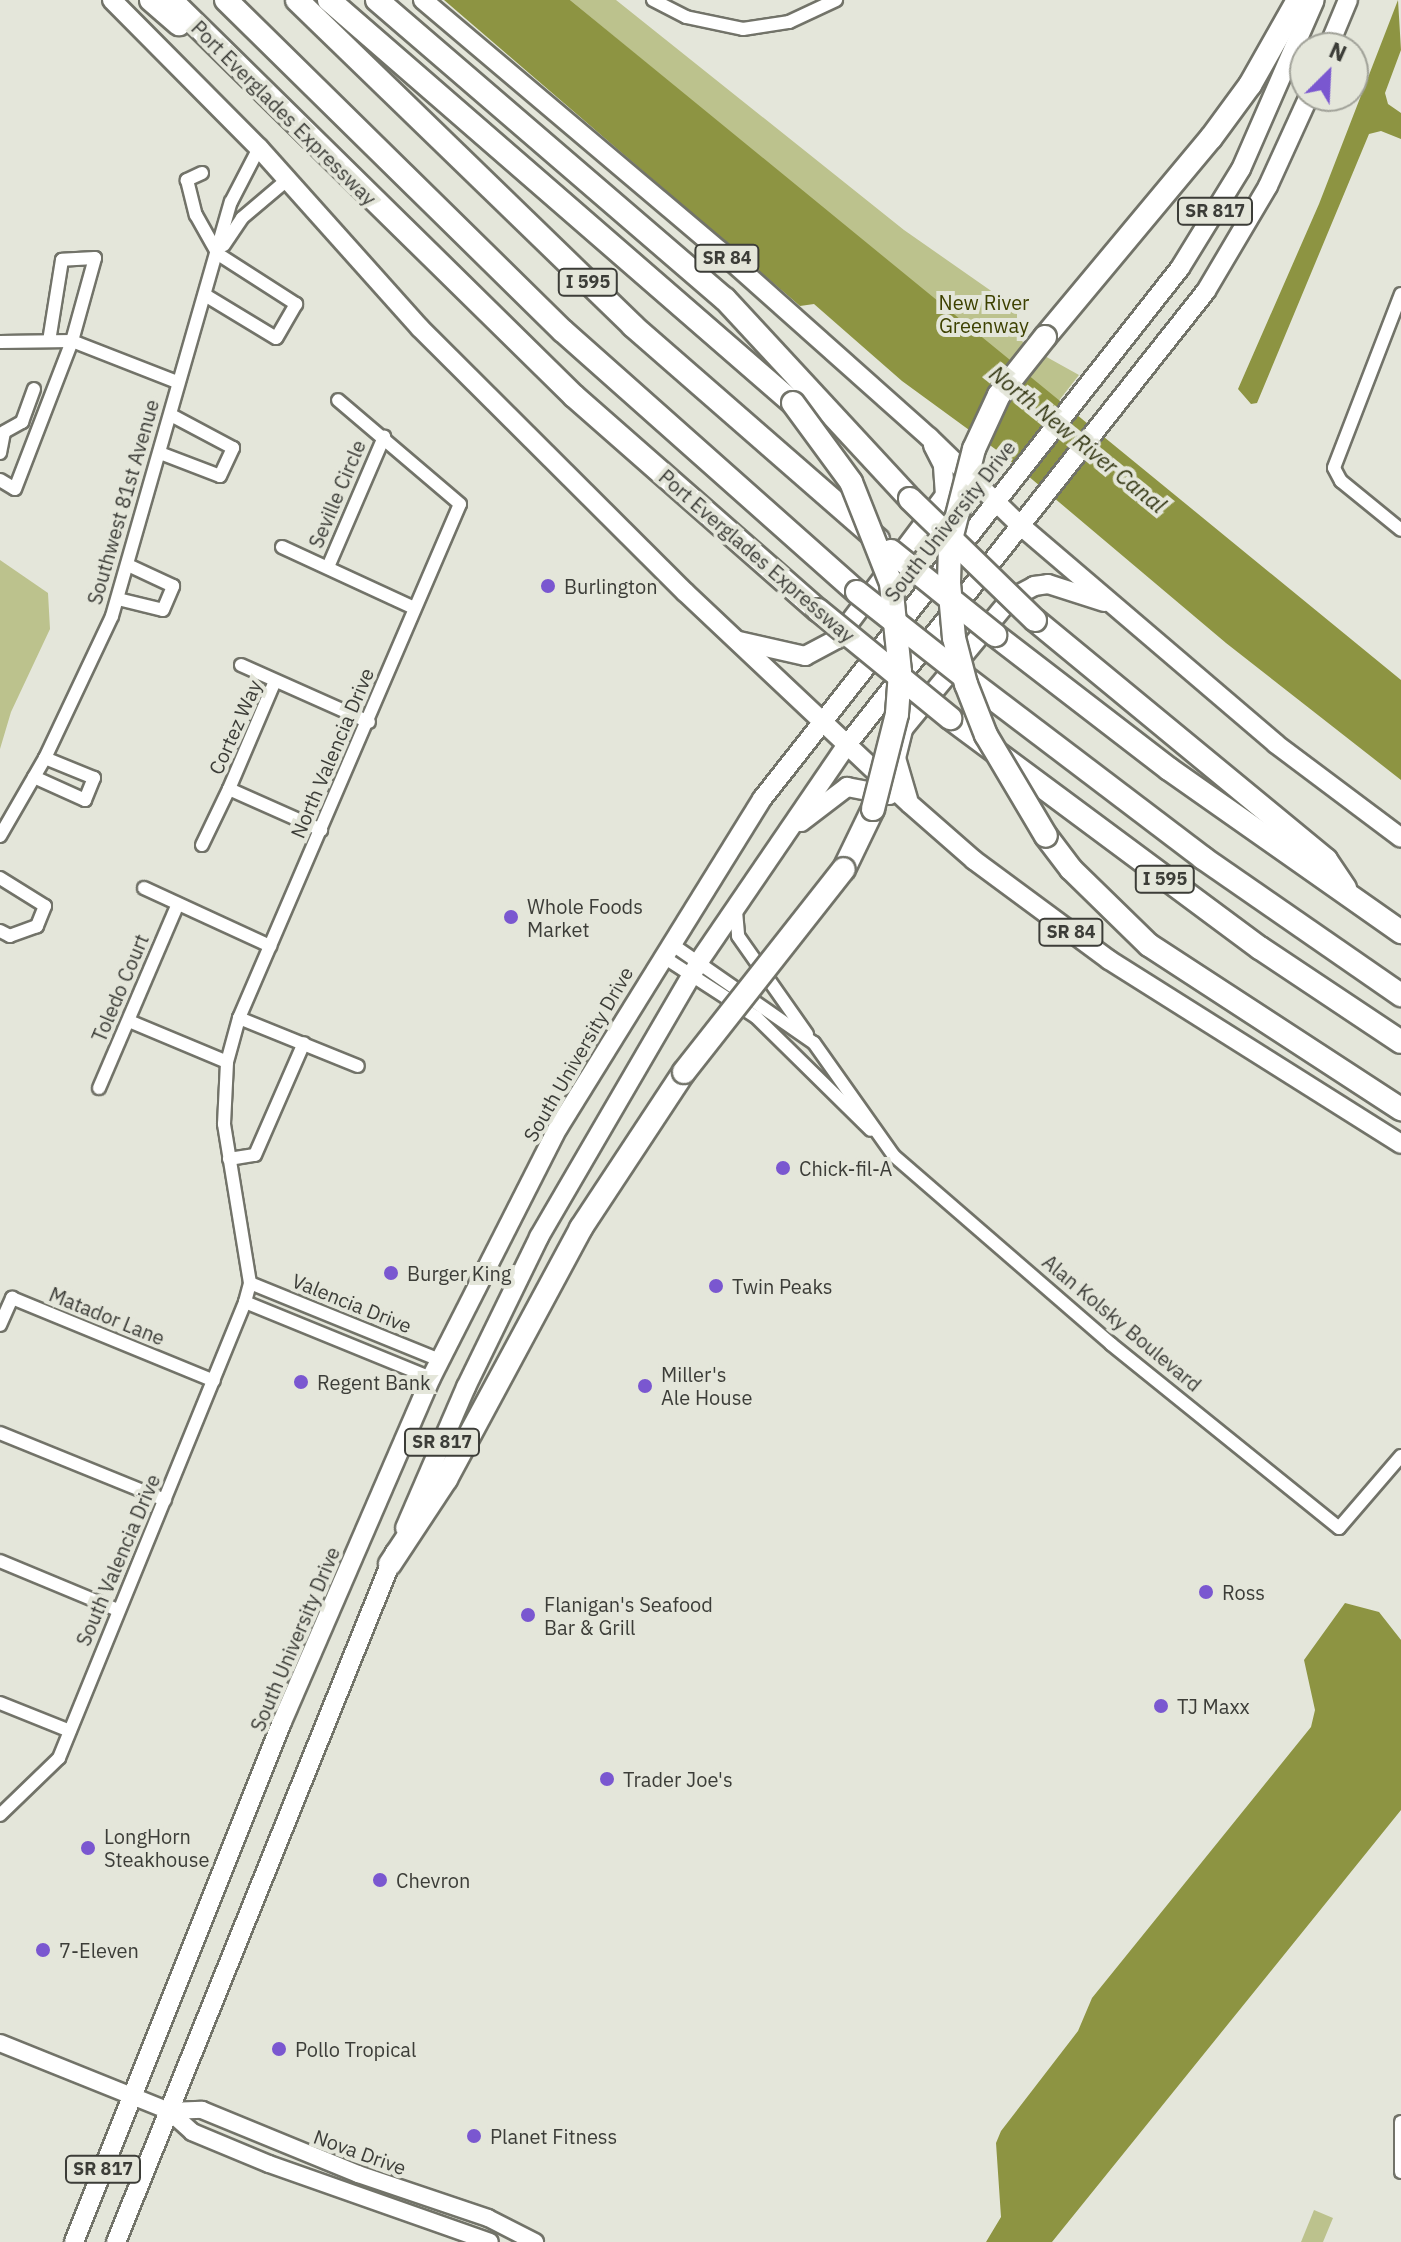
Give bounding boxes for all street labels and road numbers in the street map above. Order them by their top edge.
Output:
street label: Port Everglades Expressway [187,16,381,210]
road number: SR 817 [1175,197,1255,225]
road number: SR 84 [693,244,761,272]
road number: I 595 [556,268,620,296]
street label: Southwest 81st Avenue [82,397,164,607]
street label: Seville Circle [304,436,370,552]
street label: South University Drive [880,436,1020,606]
street label: Port Everglades Expressway [654,464,860,648]
street label: North Valencia Drive [285,664,379,842]
street label: Cortez Way [203,676,267,778]
road number: I 595 [1133,865,1197,893]
road number: SR 84 [1037,918,1105,946]
street label: Toledo Court [87,931,153,1045]
street label: South University Drive [518,962,638,1146]
street label: Alan Kolsky Boulevard [1038,1250,1206,1396]
street label: Valencia Drive [289,1268,415,1338]
street label: Matador Lane [46,1282,168,1350]
road number: SR 817 [402,1428,482,1456]
street label: South Valencia Drive [71,1471,165,1649]
street label: South University Drive [245,1543,345,1735]
street label: Nova Drive [310,2124,410,2180]
road number: SR 817 [63,2155,143,2183]

